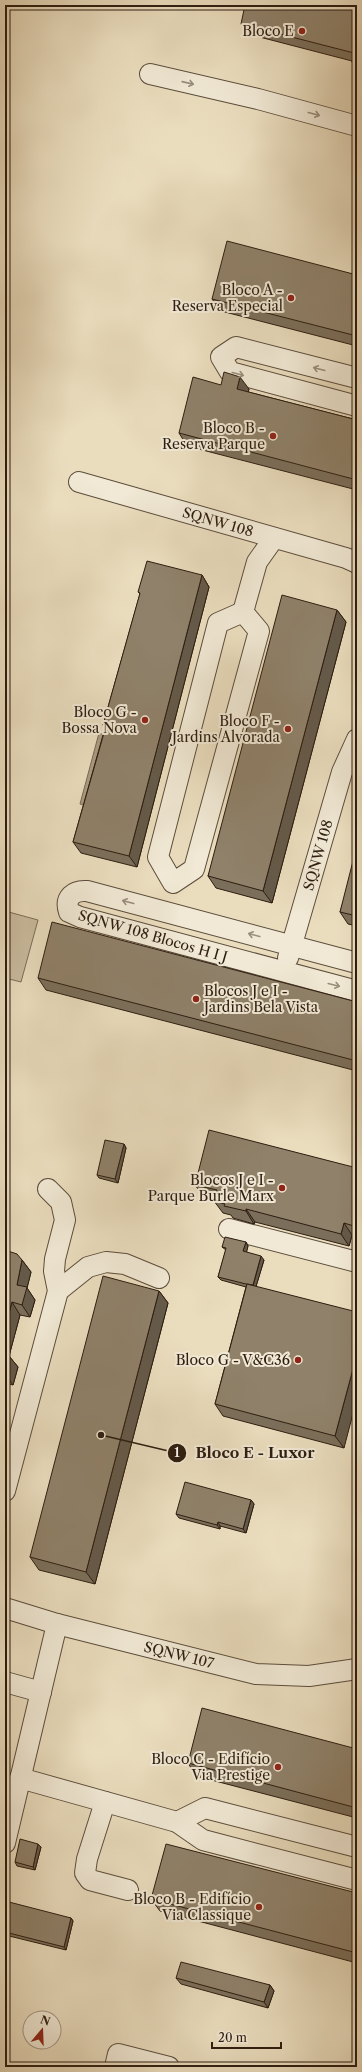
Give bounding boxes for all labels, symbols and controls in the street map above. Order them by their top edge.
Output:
place label: Bloco E [242,22,294,40]
marker: Bloco E [297,26,307,36]
one-way arrow [181,80,194,88]
one-way arrow [308,111,321,118]
place label: Bloco A - Reserva Especial [172,281,283,315]
marker: Bloco A - Reserva Especial [286,293,296,303]
one-way arrow [313,364,326,372]
one-way arrow [232,371,245,378]
place label: Bloco B - Reserva Parque [162,419,265,453]
marker: Bloco B - Reserva Parque [268,431,278,441]
street label: SQNW 108 [180,503,256,541]
place label: Bloco G - Bossa Nova [62,703,138,737]
place label: Bloco F - Jardins Alvorada [170,712,281,746]
marker: Bloco G - Bossa Nova [140,715,150,725]
marker: Bloco F - Jardins Alvorada [283,724,293,734]
street label: SQNW 108 [299,817,337,893]
one-way arrow [122,898,135,905]
street label: SQNW 108 Blocos H I J [76,906,230,966]
one-way arrow [248,931,261,939]
place label: Blocos J e I - Jardins Bela Vista [202,982,319,1016]
one-way arrow [327,982,340,989]
marker: Blocos J e I - Jardins Bela Vista [191,994,201,1004]
place label: Blocos J e I - Parque Burle Marx [148,1171,275,1205]
marker: Blocos J e I - Parque Burle Marx [277,1183,287,1193]
place label: Bloco G - V&C36 [176,1351,290,1369]
marker: Bloco G - V&C36 [293,1355,303,1365]
callout: Bloco E - Luxor [167,1440,322,1467]
text: Bloco E - Luxor [196,1443,315,1462]
text: 1 [174,1445,180,1460]
street label: SQNW 107 [142,1638,216,1672]
place label: Bloco C - Edifício Via Prestige [151,1750,270,1784]
marker: Bloco C - Edifício Via Prestige [273,1762,283,1772]
place label: Bloco B - Edifício Via Classique [133,1890,251,1924]
marker: Bloco B - Edifício Via Classique [254,1902,264,1912]
north arrow [22,2010,62,2050]
text: N [38,2012,52,2029]
scale bar [212,2024,281,2050]
text: 20 m [218,2030,247,2045]

